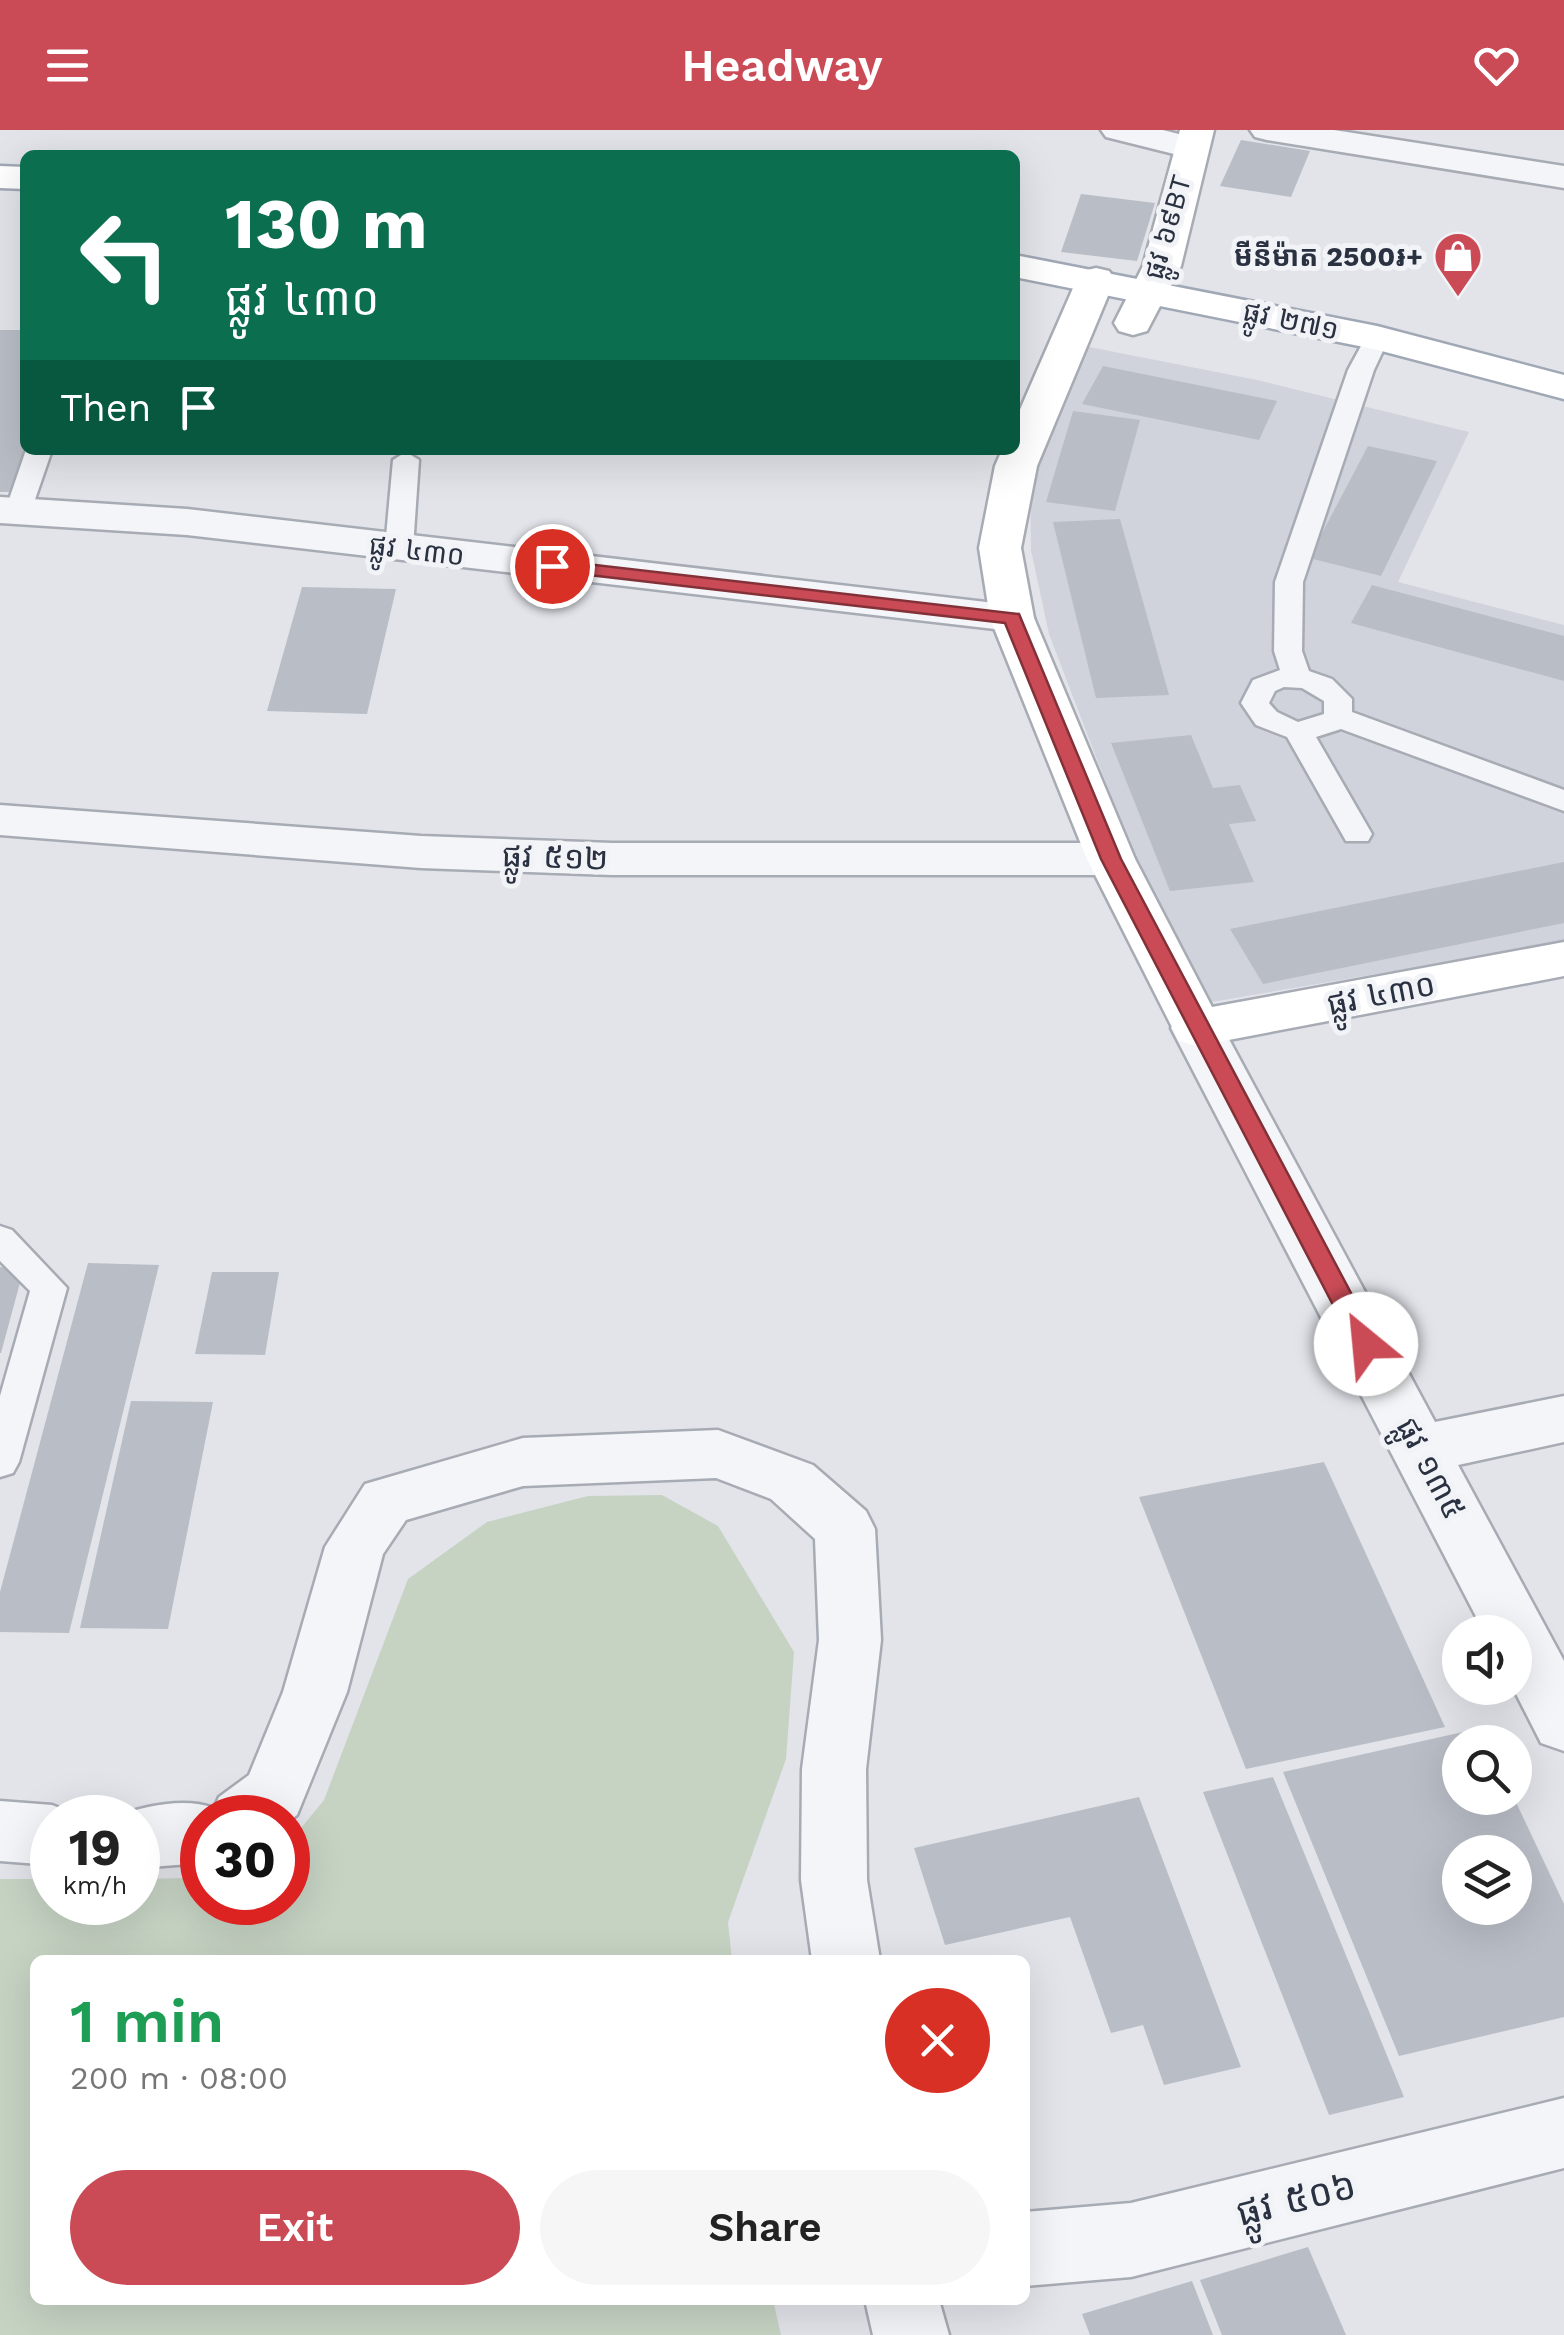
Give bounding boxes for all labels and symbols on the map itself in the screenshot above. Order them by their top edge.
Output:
street label: ផ្លូវ ៦៩BT [1137,171,1206,285]
shop icon: មីនីម៉ាត 2500៛+ [1432,230,1484,298]
place label: មីនីម៉ាត 2500៛+ [1234,240,1423,273]
street label: ផ្លូវ ២៧១ [1238,294,1342,355]
pin [510,524,595,609]
street label: ផ្លូវ ៤៣០ [366,528,467,581]
street label: ផ្លូវ ៥១២ [501,836,609,887]
street label: ផ្លូវ ៤៣០ [1323,965,1440,1032]
position arrow [1314,1292,1418,1396]
street label: ផ្លូវ ១៣៥ [1380,1411,1474,1530]
speed limit sign: 30 [180,1795,310,1925]
street label: ផ្លូវ ៥០៦ [1232,2163,1363,2246]

